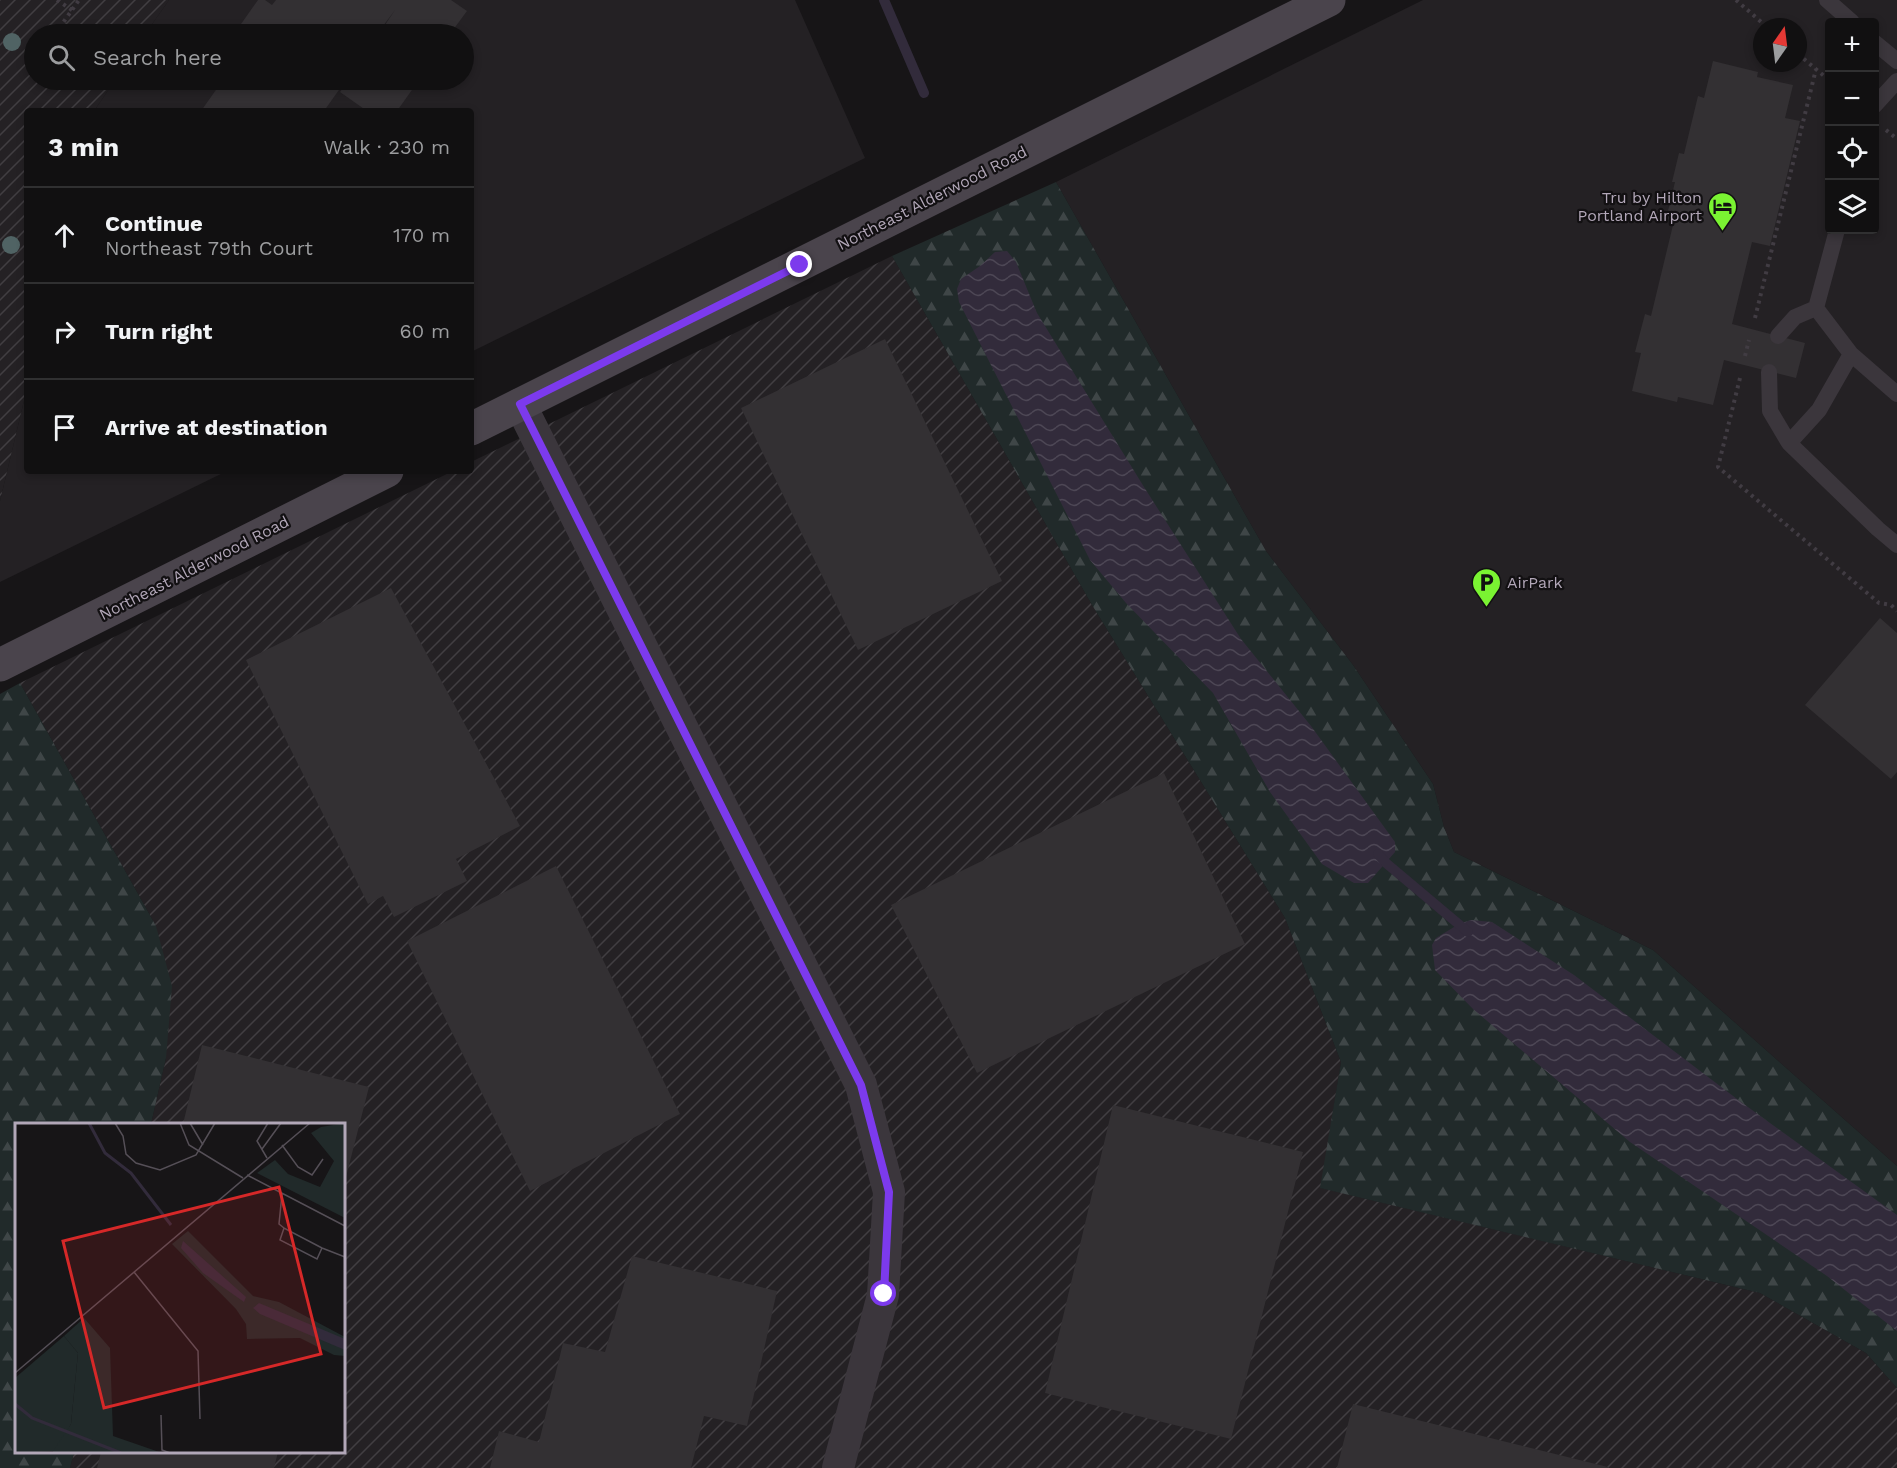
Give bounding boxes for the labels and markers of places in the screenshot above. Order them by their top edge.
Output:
place label: Tru by Hilton Portland Airport [1578,188,1702,225]
hotel icon: Tru by Hilton Portland Airport [1707,190,1739,232]
parking icon: AirPark [1470,566,1502,608]
place label: AirPark [1507,573,1563,592]

